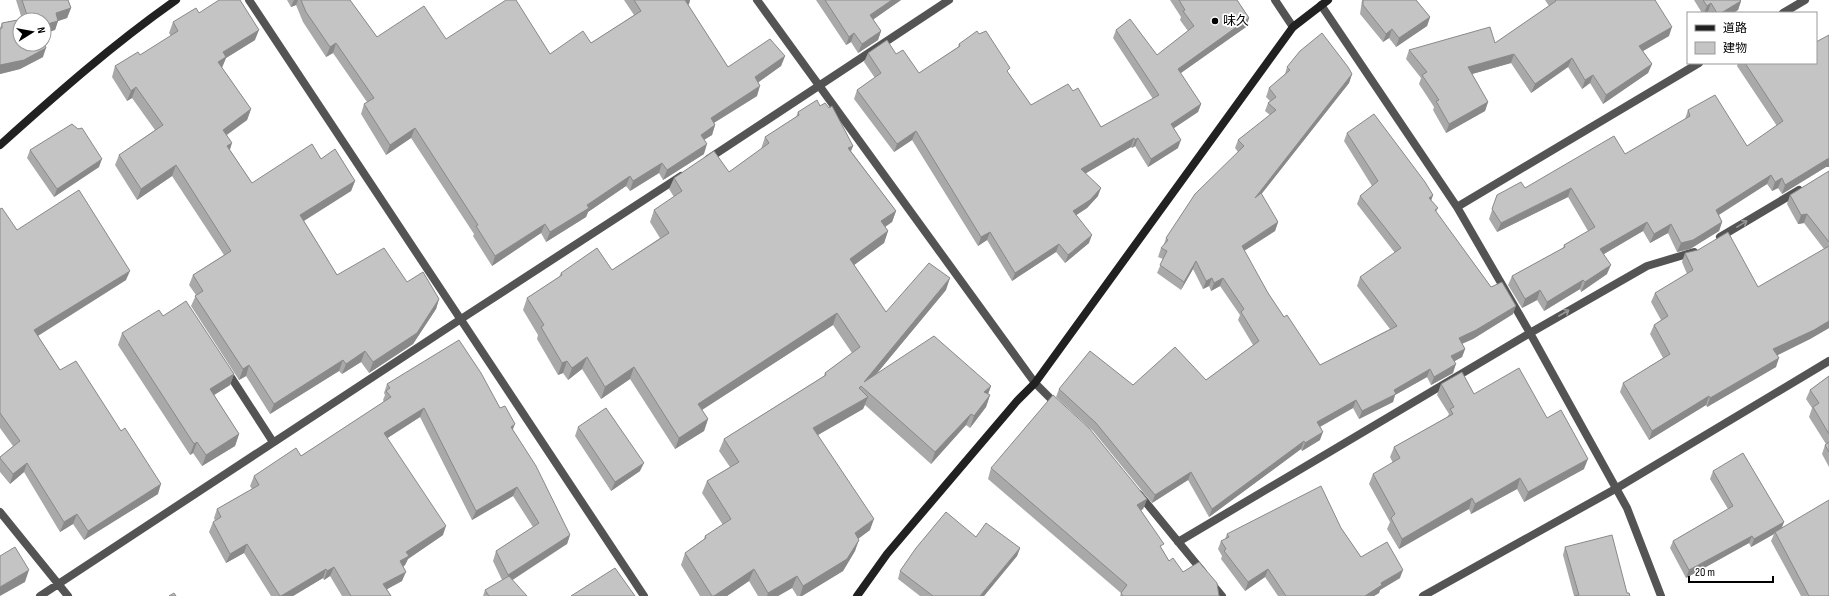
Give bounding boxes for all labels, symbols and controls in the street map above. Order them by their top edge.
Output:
north arrow [12,12,52,52]
legend [1687,12,1817,64]
place label: 味久 [1223,13,1249,29]
marker: 味久 [1210,16,1220,26]
text: 道路 [1723,21,1747,36]
text: N [34,26,48,34]
text: 建物 [1723,41,1747,56]
one-way arrow [1736,220,1747,228]
one-way arrow [1558,309,1570,317]
scale bar [1689,558,1773,584]
text: 20 m [1695,565,1715,580]

